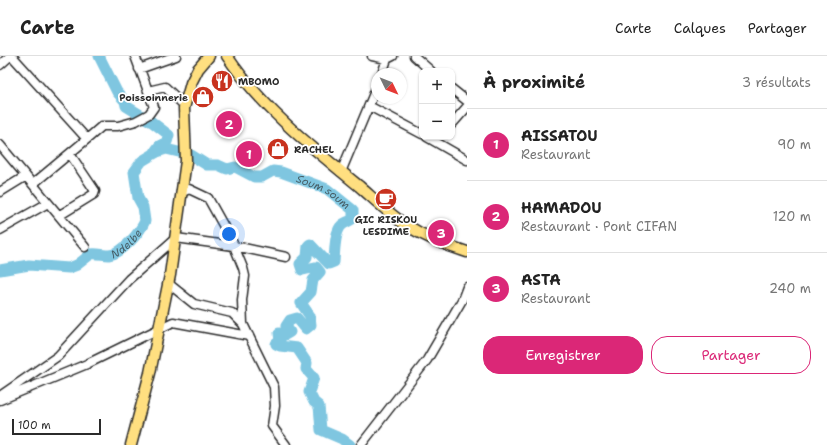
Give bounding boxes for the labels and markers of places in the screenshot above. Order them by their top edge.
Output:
restaurant icon: MBOMO [209,68,235,94]
place label: MBOMO [238,75,279,88]
shop icon: Poissoinnerie [190,84,216,110]
place label: Poissoinnerie [119,91,188,104]
pin: 2 [216,109,242,139]
shop icon: RACHEL [265,136,291,162]
pin: 1 [236,139,262,169]
place label: RACHEL [294,143,334,156]
cafe icon: GIC RISKOU LESDIME [373,186,399,212]
place label: GIC RISKOU LESDIME [355,213,417,238]
pin: 3 [428,218,454,248]

